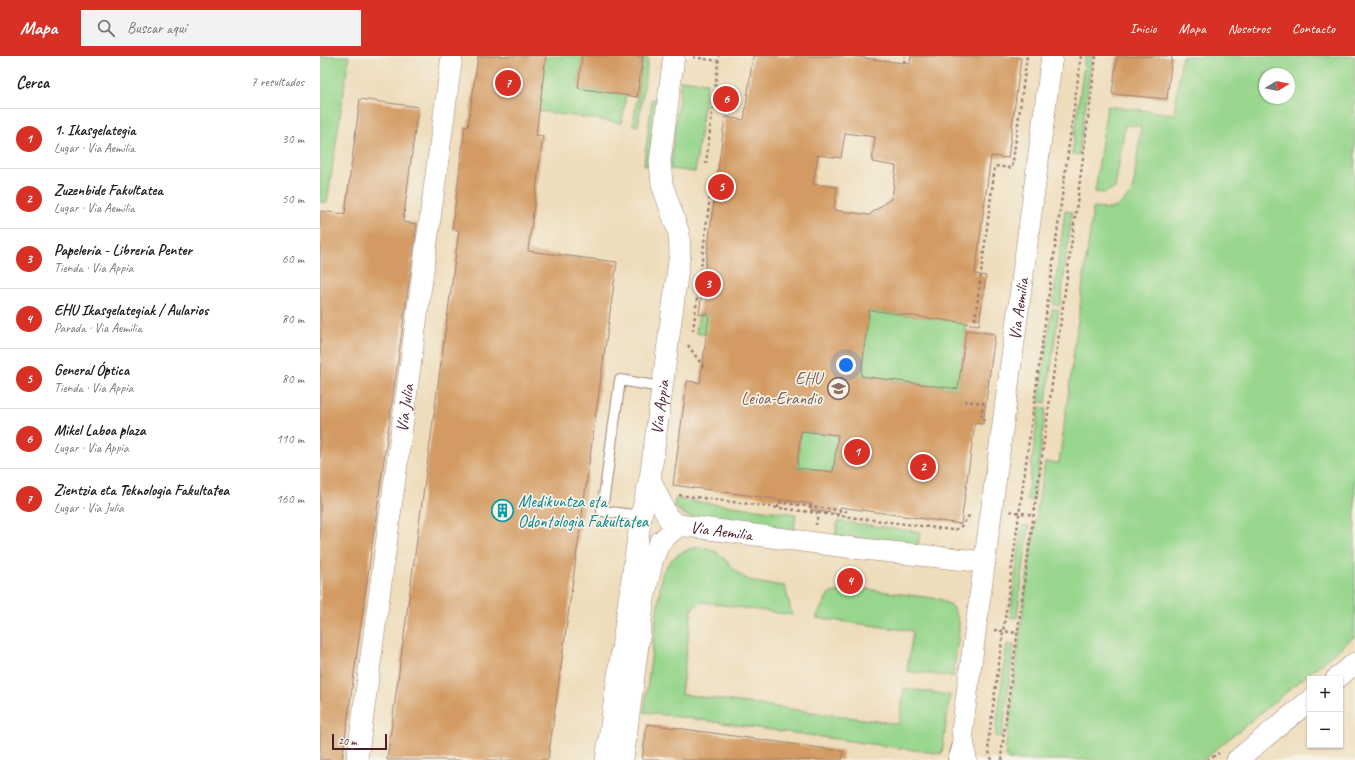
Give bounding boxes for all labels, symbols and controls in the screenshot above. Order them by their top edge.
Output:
search box [81,10,361,46]
text: Mapa [20,16,57,40]
icon: search [95,17,117,39]
text: Buscar aquí [127,19,186,38]
text: Inicio [1130,20,1157,37]
text: Mapa [1179,20,1206,37]
text: Nosotros [1228,20,1270,37]
text: Contacto [1292,20,1335,37]
pin: 7 [495,68,521,98]
north arrow [1259,68,1295,104]
text: Cerca [16,72,49,93]
text: 7 resultados [251,74,304,90]
pin: 6 [713,84,739,114]
text: 1. Ikasgelategia [54,121,135,140]
text: 1 [26,131,32,147]
text: 30 m [282,131,304,147]
text: Lugar · Via Aemilia [54,140,135,156]
pin: 5 [708,172,734,202]
text: Zuzenbide Fakultatea [54,181,163,200]
text: 2 [26,191,32,207]
text: 50 m [282,191,304,207]
text: Lugar · Via Aemilia [54,200,135,216]
text: Papelería - Librería Penter [54,241,192,260]
text: 3 [26,251,32,267]
text: 60 m [282,251,304,267]
text: Tienda · Via Appia [54,260,133,276]
pin: 3 [695,269,721,299]
street label: Via Aemilia [1004,275,1034,341]
text: EHU Ikasgelategiak / Aularios [54,301,208,320]
text: 4 [26,311,32,327]
text: 80 m [282,311,304,327]
text: Parada · Via Aemilia [54,320,142,336]
your location [836,355,856,375]
text: General Óptica [54,361,129,380]
place label: EHU Leioa-Erandio [741,368,825,409]
text: 5 [26,371,32,387]
text: 80 m [282,371,304,387]
school or university icon: EHU Leioa-Erandio [825,375,851,401]
street label: Via Appia [646,377,674,436]
text: Tienda · Via Appia [54,380,133,396]
street label: Vía Julia [391,381,419,433]
text: Mikel Laboa plaza [54,421,146,440]
text: 6 [26,431,32,447]
text: 110 m [276,431,304,447]
pin: 1 [844,437,870,467]
text: Lugar · Via Appia [54,440,129,456]
pin: 2 [910,452,936,482]
text: Zientzia eta Teknologia Fakultatea [54,481,229,500]
text: 7 [26,491,32,507]
text: 160 m [276,491,304,507]
place label: Medikuntza eta Odontologia Fakultatea [518,491,650,532]
building icon: Medikuntza eta Odontologia Fakultatea [489,498,515,524]
text: Lugar · Vía Julia [54,500,124,516]
street label: Via Aemilia [689,517,756,546]
pin: 4 [837,566,863,596]
map controls [1307,676,1343,748]
button: + [1307,676,1343,712]
button: − [1307,712,1343,748]
scale bar [332,732,387,751]
text: 20 m [338,734,357,748]

